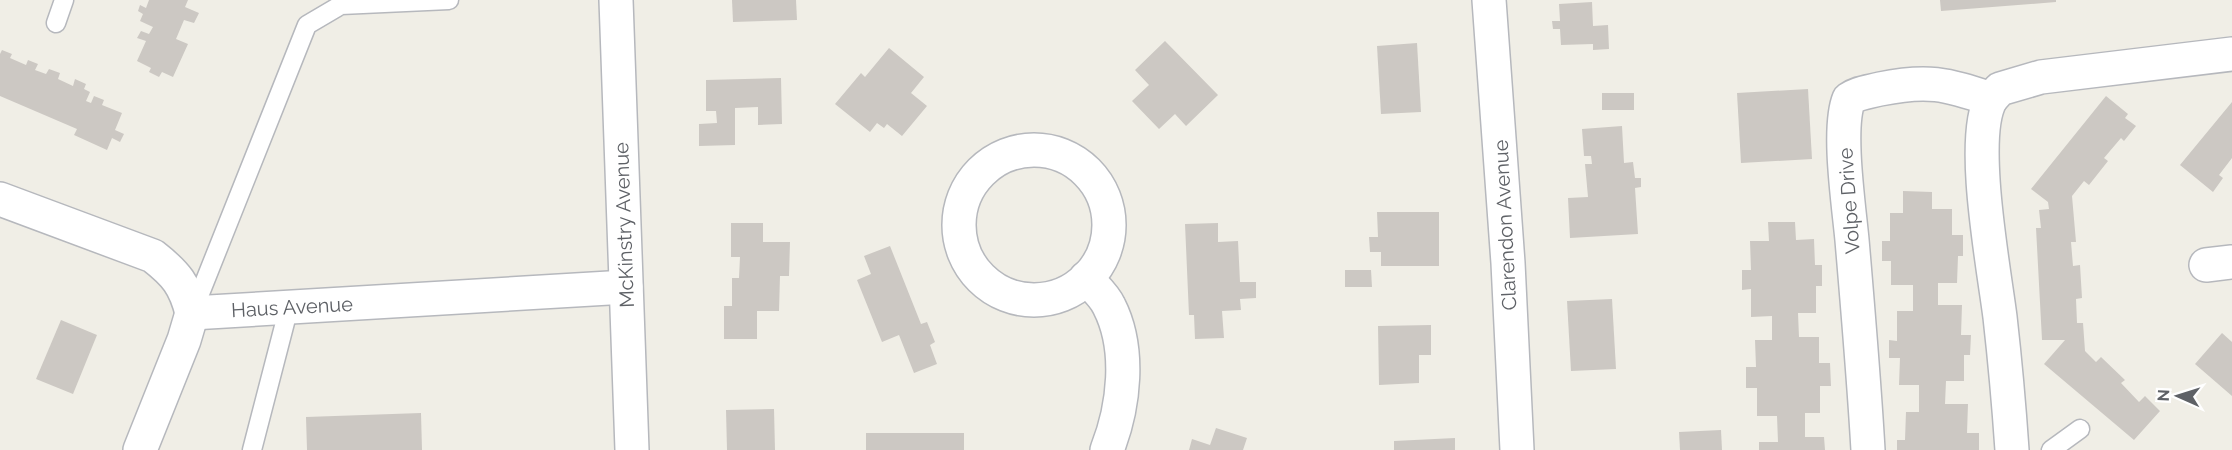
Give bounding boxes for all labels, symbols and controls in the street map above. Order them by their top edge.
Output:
street label: Clarendon Avenue [1489,139,1521,311]
street label: McKinstry Avenue [609,142,639,308]
street label: Volpe Drive [1833,147,1865,255]
street label: Haus Avenue [231,292,354,322]
north arrow [2148,366,2208,426]
text: N [2154,389,2173,402]

